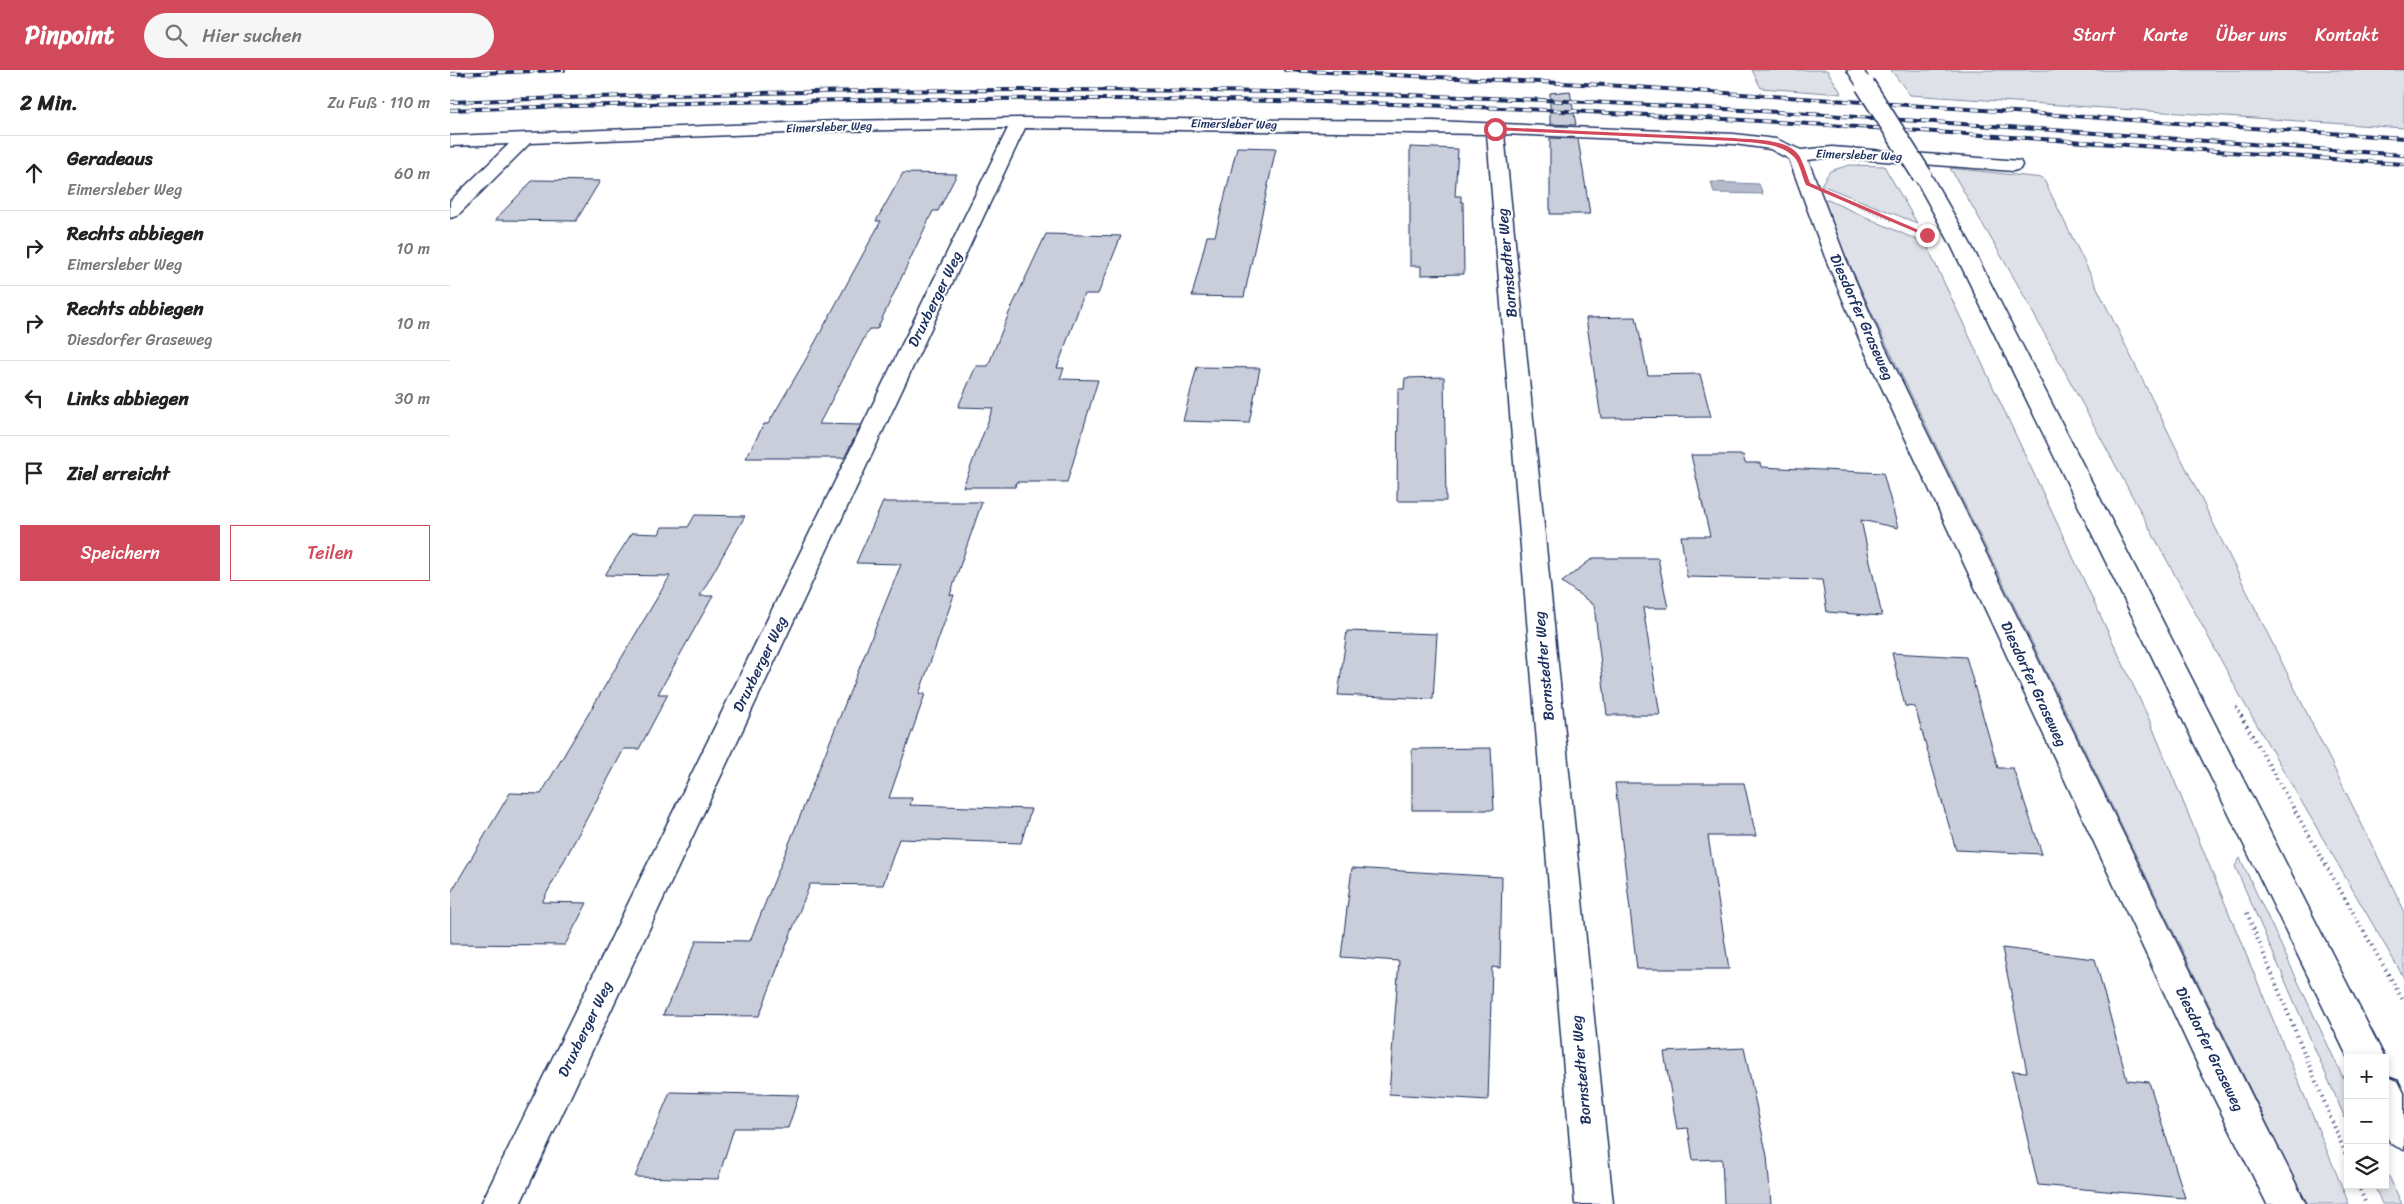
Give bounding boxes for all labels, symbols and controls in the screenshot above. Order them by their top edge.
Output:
search box [144,13,494,58]
text: Pinpoint [25,14,114,56]
text: Hier suchen [202,19,302,52]
text: Start [2073,19,2116,51]
text: Karte [2144,19,2188,51]
text: Über uns [2216,19,2287,51]
text: Kontakt [2315,19,2379,51]
icon: search [162,21,190,49]
text: 2 Min. [20,84,78,122]
text: Zu Fuß · 110 m [327,88,430,117]
street label: Eimersleber Weg [1191,112,1277,136]
street label: Eimersleber Weg [785,114,873,140]
route start [1484,118,1507,141]
text: Geradeaus [67,142,153,175]
street label: Eimersleber Weg [1815,142,1903,168]
icon: ahead [20,159,48,187]
text: 60 m [394,159,430,188]
text: Eimersleber Weg [67,175,182,204]
street label: Bornstedter Weg [1489,207,1525,319]
text: Rechts abbiegen [67,217,204,250]
route end [1916,224,1939,247]
icon: right [20,234,48,262]
text: 10 m [397,234,430,263]
street label: Druxberger Weg [900,246,970,352]
street label: Diesdorfer Graseweg [1822,249,1902,385]
text: Eimersleber Weg [67,250,182,279]
text: Rechts abbiegen [67,292,204,325]
icon: right [20,309,48,337]
text: 10 m [397,309,430,338]
text: Diesdorfer Graseweg [67,325,213,354]
text: Links abbiegen [67,382,189,415]
icon: left [20,384,48,412]
text: 30 m [395,384,430,413]
text: Ziel erreicht [67,457,170,490]
icon: arrive [20,459,48,487]
button: Speichern [20,525,220,581]
button: Teilen [230,525,430,581]
street label: Bornstedter Weg [1526,610,1562,722]
street label: Druxberger Weg [725,611,795,717]
street label: Diesdorfer Graseweg [1993,617,2075,751]
street label: Druxberger Weg [550,976,620,1082]
street label: Diesdorfer Graseweg [2168,982,2252,1116]
street label: Bornstedter Weg [1563,1014,1599,1126]
map controls [2344,1054,2389,1189]
button: + [2344,1054,2389,1099]
button: − [2344,1099,2389,1144]
button: layers [2344,1144,2389,1189]

